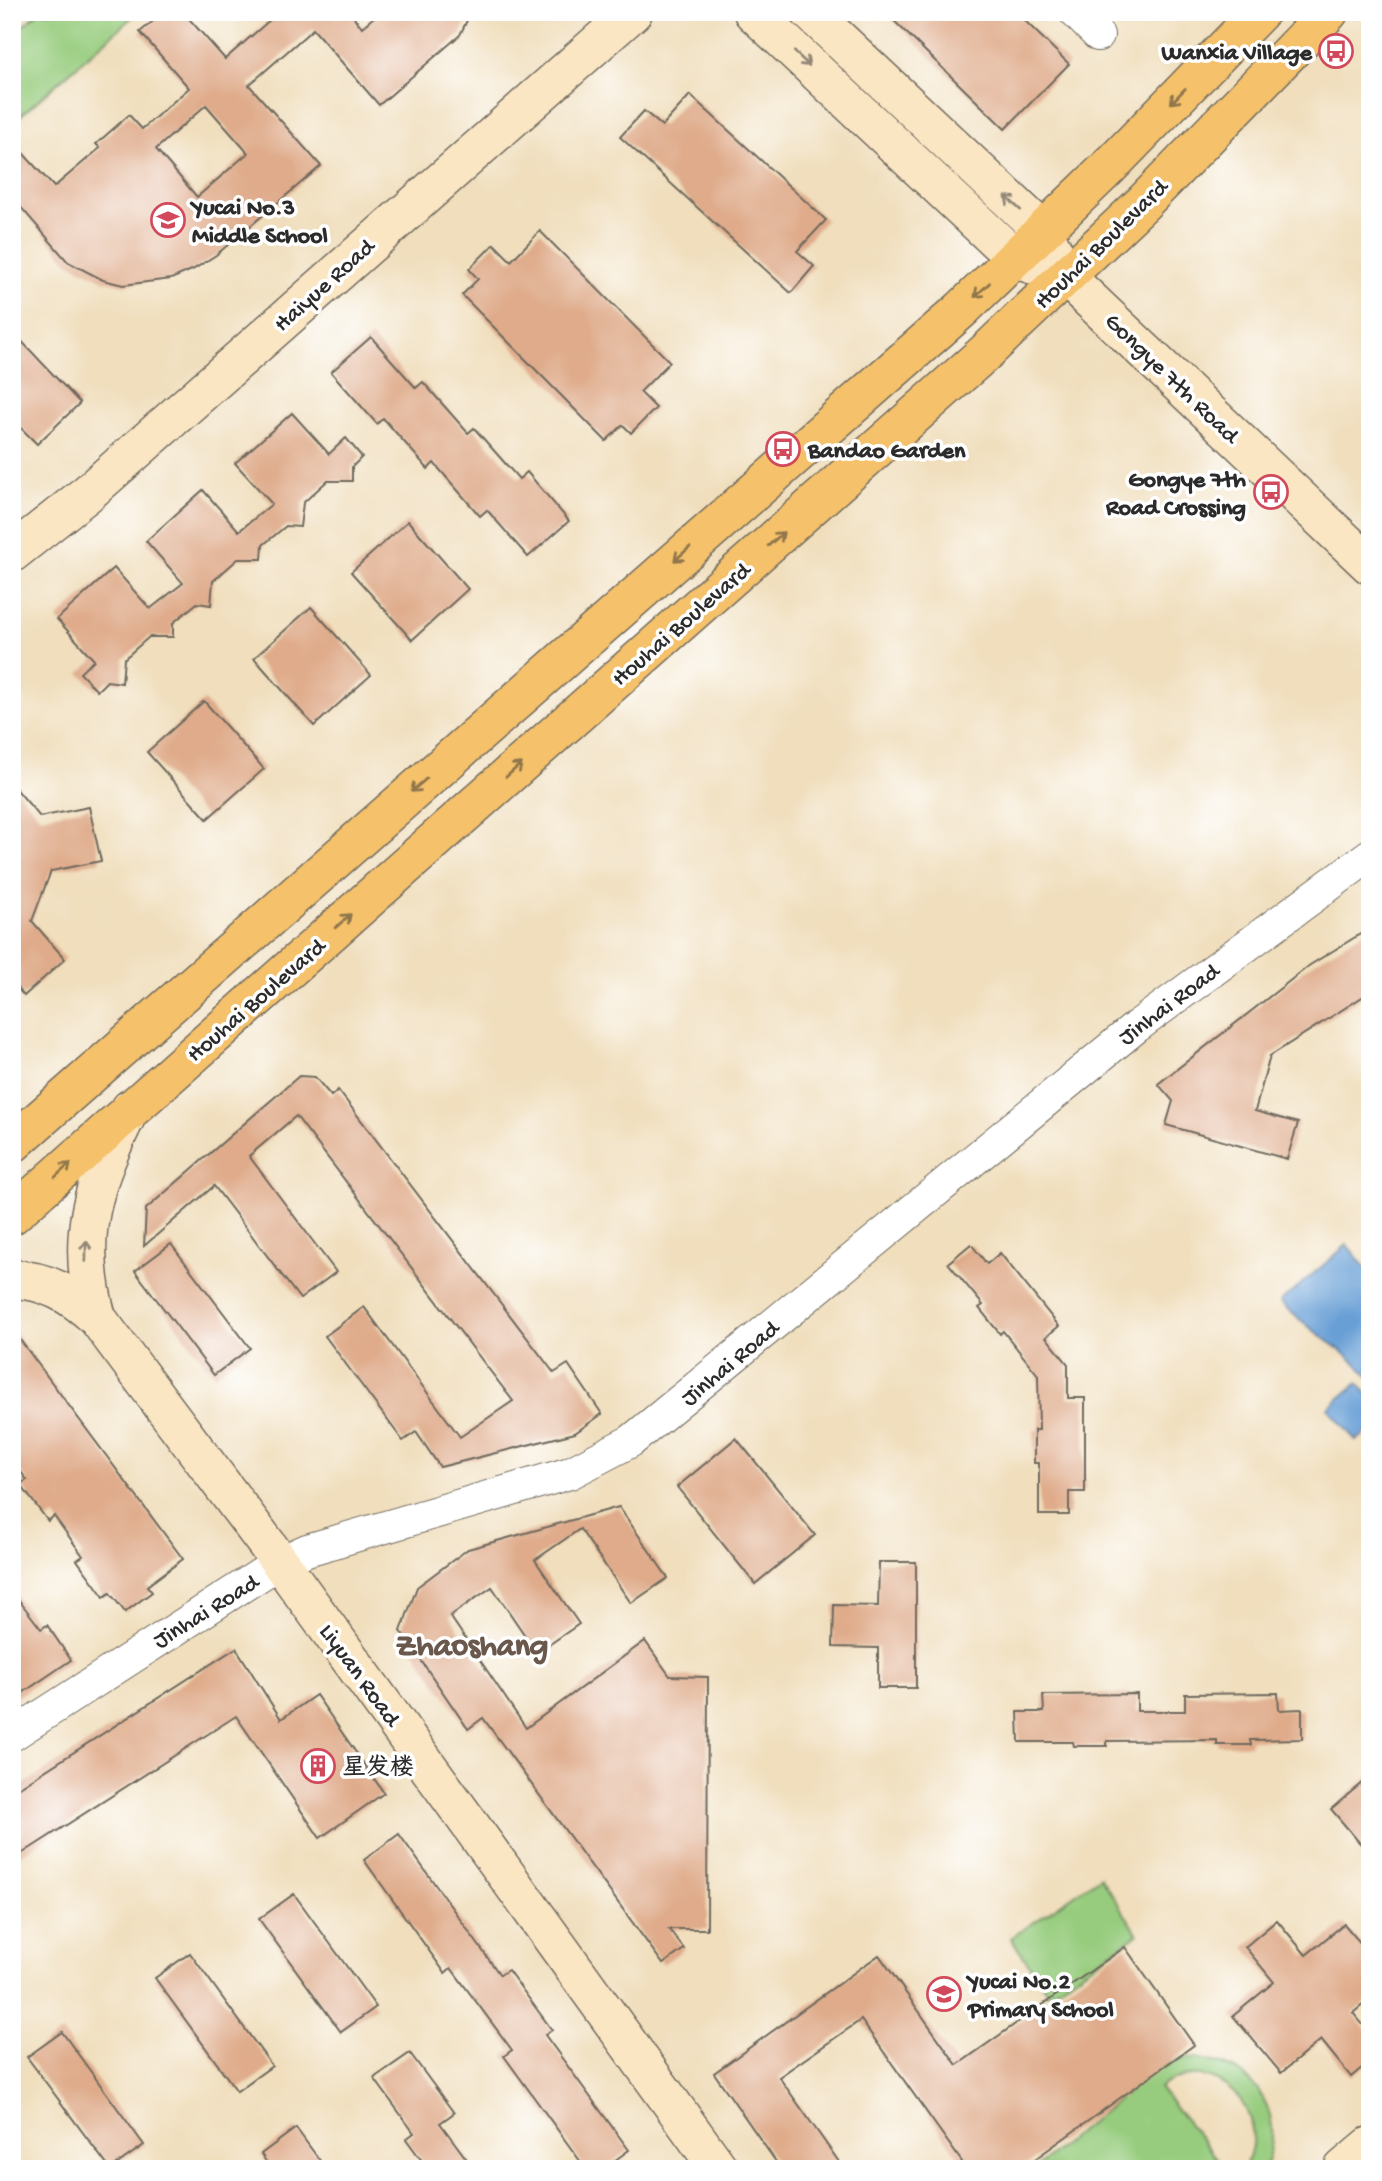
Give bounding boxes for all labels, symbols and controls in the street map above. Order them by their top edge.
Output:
bus stop icon: Wanxia Village [1317,32,1355,70]
place label: Wanxia Village [1161,40,1314,69]
one-way arrow [793,51,811,67]
one-way arrow [1170,87,1187,104]
street label: Houhai Boulevard [1030,173,1177,317]
one-way arrow [1005,194,1022,211]
place label: Yucai No.3 Middle School [189,195,328,252]
school or university icon: Yucai No.3 Middle School [149,201,187,239]
street label: Haiyue Road [269,232,383,339]
one-way arrow [974,282,991,299]
street label: Gongye 7th Road [1097,308,1245,452]
bus stop icon: Bandao Garden [764,430,802,468]
place label: Bandao Garden [807,438,966,467]
place label: Gongye 7th Road Crossing [1105,467,1246,524]
bus stop icon: Gongye 7th Road Crossing [1252,473,1290,511]
one-way arrow [767,530,784,547]
one-way arrow [674,546,692,562]
street label: Houhai Boulevard [607,556,759,694]
one-way arrow [504,762,522,778]
one-way arrow [411,777,429,793]
one-way arrow [334,913,352,929]
street label: Houhai Boulevard [182,932,334,1070]
street label: Jinhai Road [1114,957,1228,1053]
one-way arrow [54,1161,71,1178]
one-way arrow [79,1239,92,1262]
street label: Jinhai Road [676,1314,788,1414]
street label: Jinhai Road [149,1568,267,1657]
street label: Liyuan Road [311,1619,406,1735]
district label: Zhaoshang [396,1629,548,1667]
building icon: 星发楼 [299,1747,337,1785]
place label: 星发楼 [342,1754,414,1784]
place label: Yucai No.2 Primary School [965,1969,1114,2026]
school or university icon: Yucai No.2 Primary School [925,1975,963,2013]

